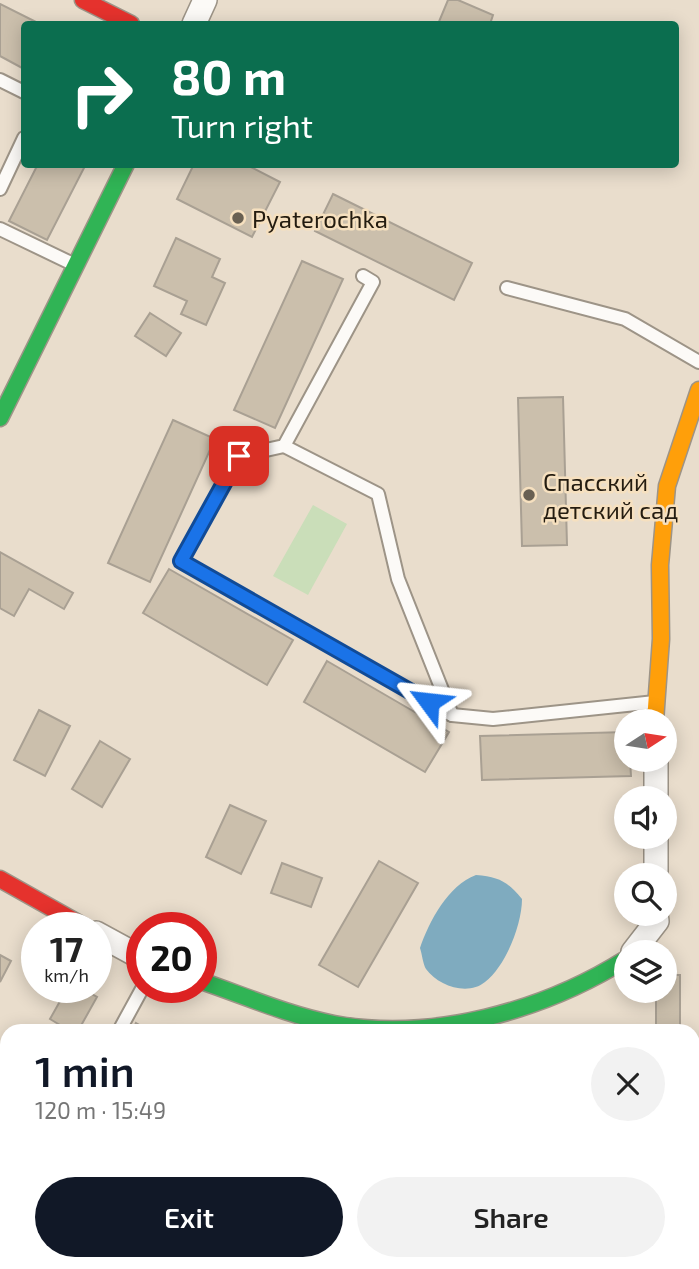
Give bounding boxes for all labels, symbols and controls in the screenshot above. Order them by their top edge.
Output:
text: 80 m [171,46,286,105]
icon: right [56,49,147,140]
text: Turn right [171,106,313,144]
place label: Pyaterochka [252,204,388,233]
marker: Pyaterochka [230,210,246,226]
pin [209,426,269,486]
icon: arrive [220,437,258,475]
place label: Спасский детский сад [543,467,678,524]
marker: Спасский детский сад [521,487,537,503]
position arrow [392,665,466,739]
north arrow [614,709,677,772]
map controls [614,709,677,1003]
button: sound [614,786,677,849]
button: search [614,863,677,926]
speed limit sign: 20 [126,912,217,1003]
text: 17 [50,927,83,969]
button: layers [614,940,677,1003]
text: km/h [44,964,89,986]
text: 1 min [35,1045,135,1095]
button: close [591,1047,665,1121]
text: 120 m · 15:49 [35,1096,166,1124]
button: Exit [35,1177,343,1257]
button: Share [357,1177,665,1257]

